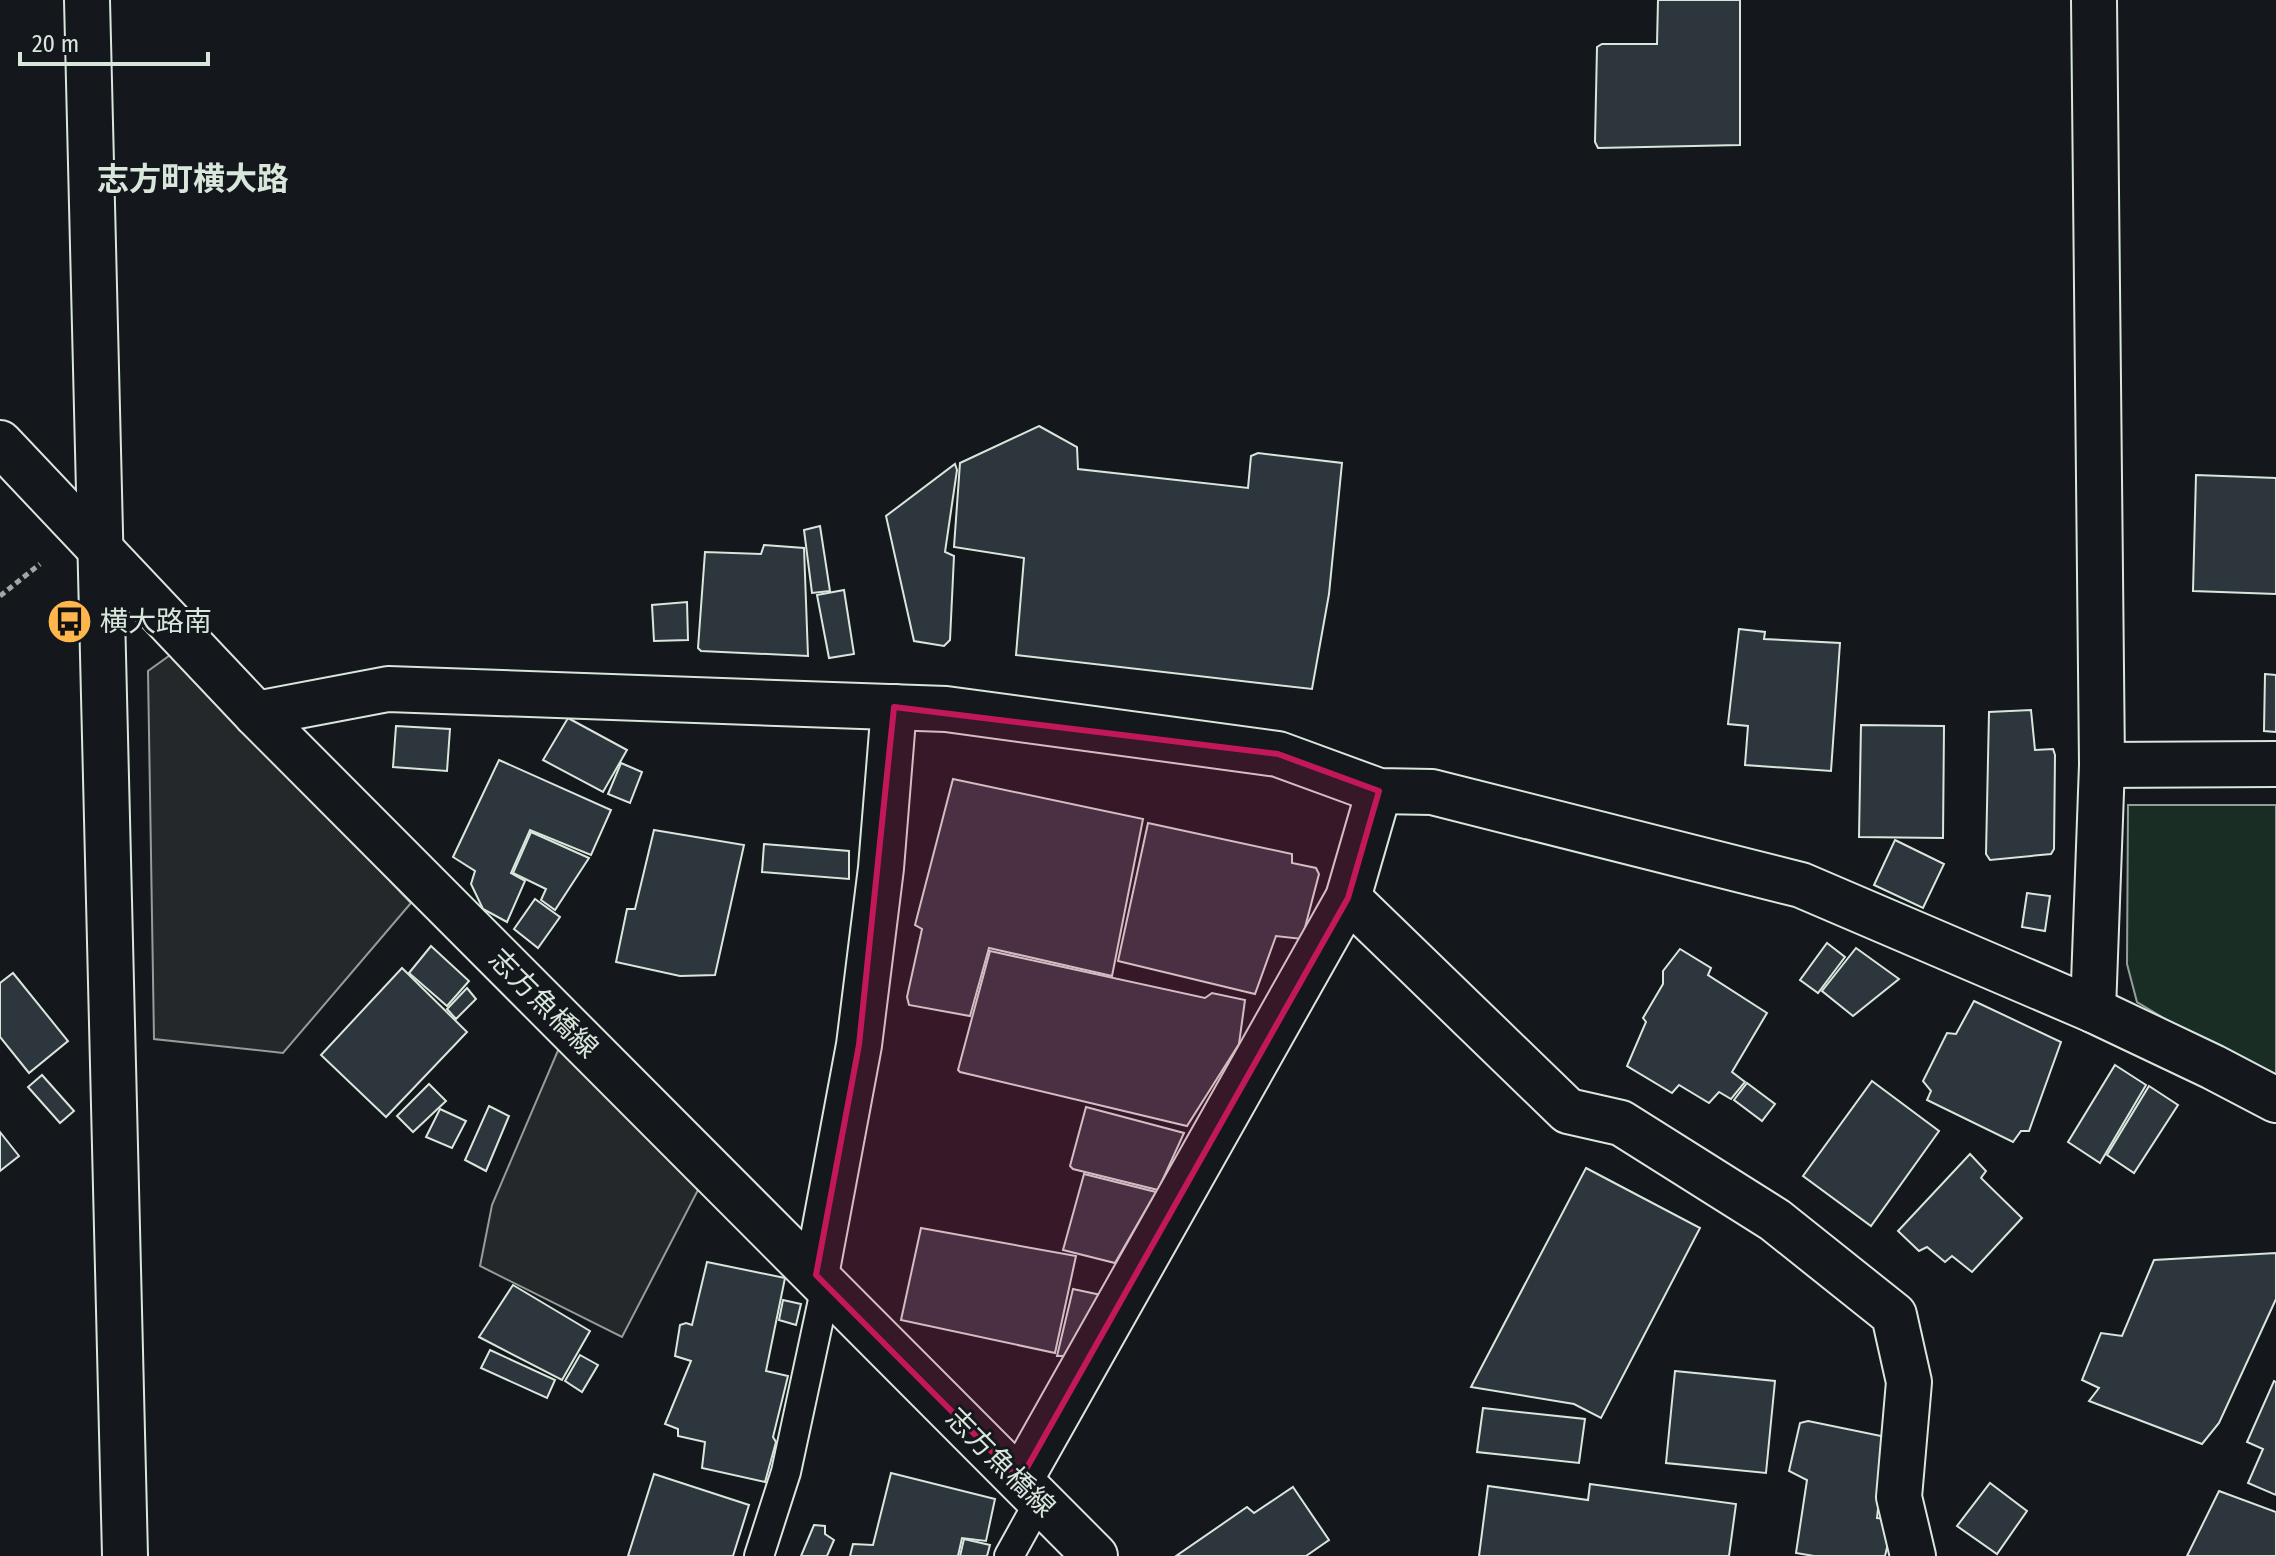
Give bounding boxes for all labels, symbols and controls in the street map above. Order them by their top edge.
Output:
scale bar [20,16,208,66]
text: 20 m [32,30,79,58]
district label: 志方町横大路 [97,160,289,198]
bus stop icon: 横大路南 [45,597,93,645]
place label: 横大路南 [100,605,212,638]
street label: 志方魚橋線 [482,942,605,1065]
street label: 志方魚橋線 [939,1401,1062,1524]

